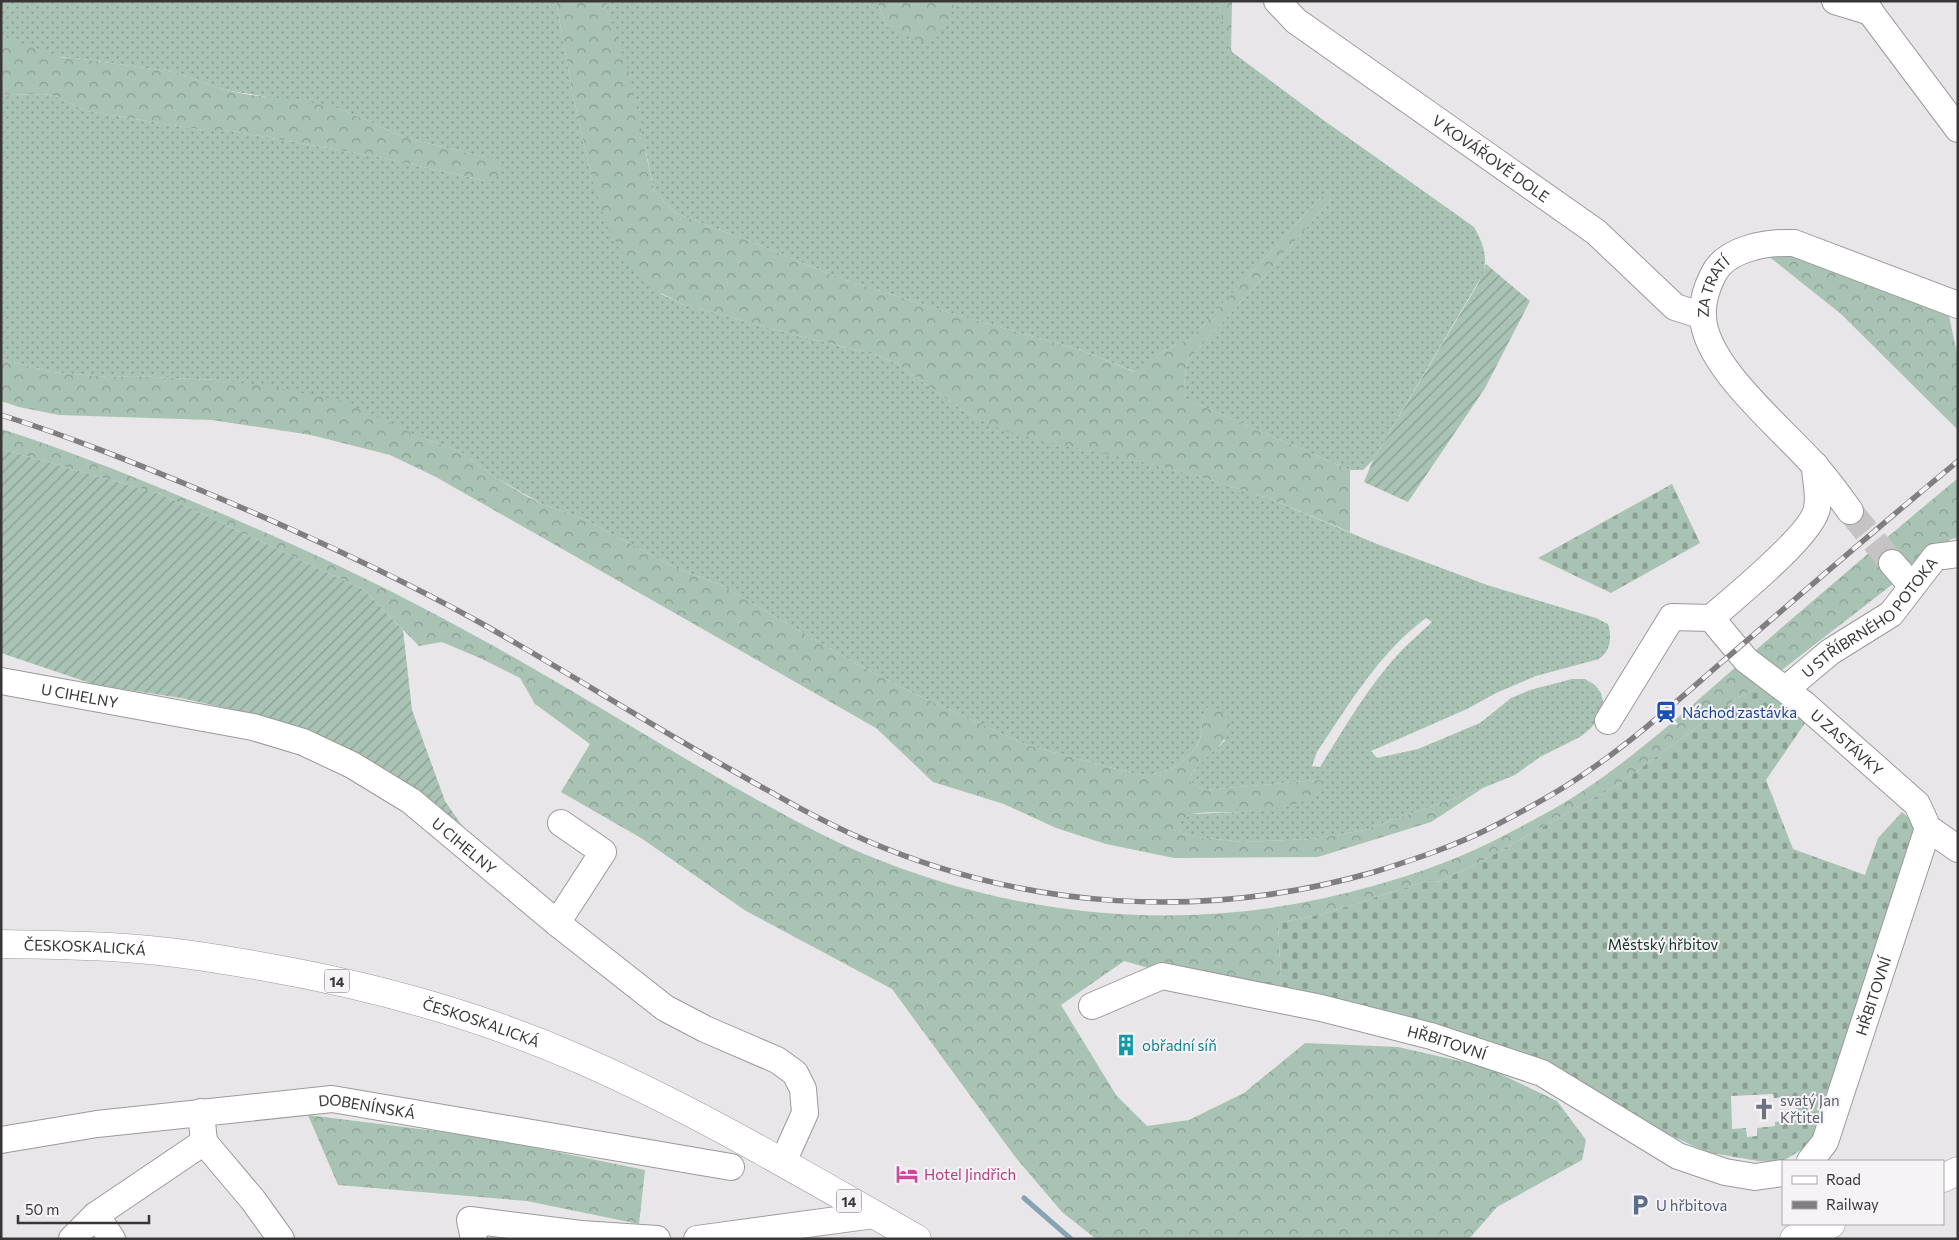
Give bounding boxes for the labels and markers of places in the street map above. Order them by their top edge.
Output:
station icon: Náchod zastávka [1653,699,1679,725]
place label: Náchod zastávka [1682,703,1797,721]
building icon: obřadní síň [1113,1032,1139,1058]
place label: obřadní síň [1142,1036,1217,1054]
place label: svatý Jan Křtitel [1780,1091,1840,1126]
church icon: svatý Jan Křtitel [1751,1096,1777,1122]
hotel icon: Hotel Jindřich [894,1161,920,1187]
place label: Hotel Jindřich [924,1165,1016,1183]
parking icon: U hřbitova [1627,1192,1653,1218]
place label: U hřbitova [1656,1196,1727,1214]

